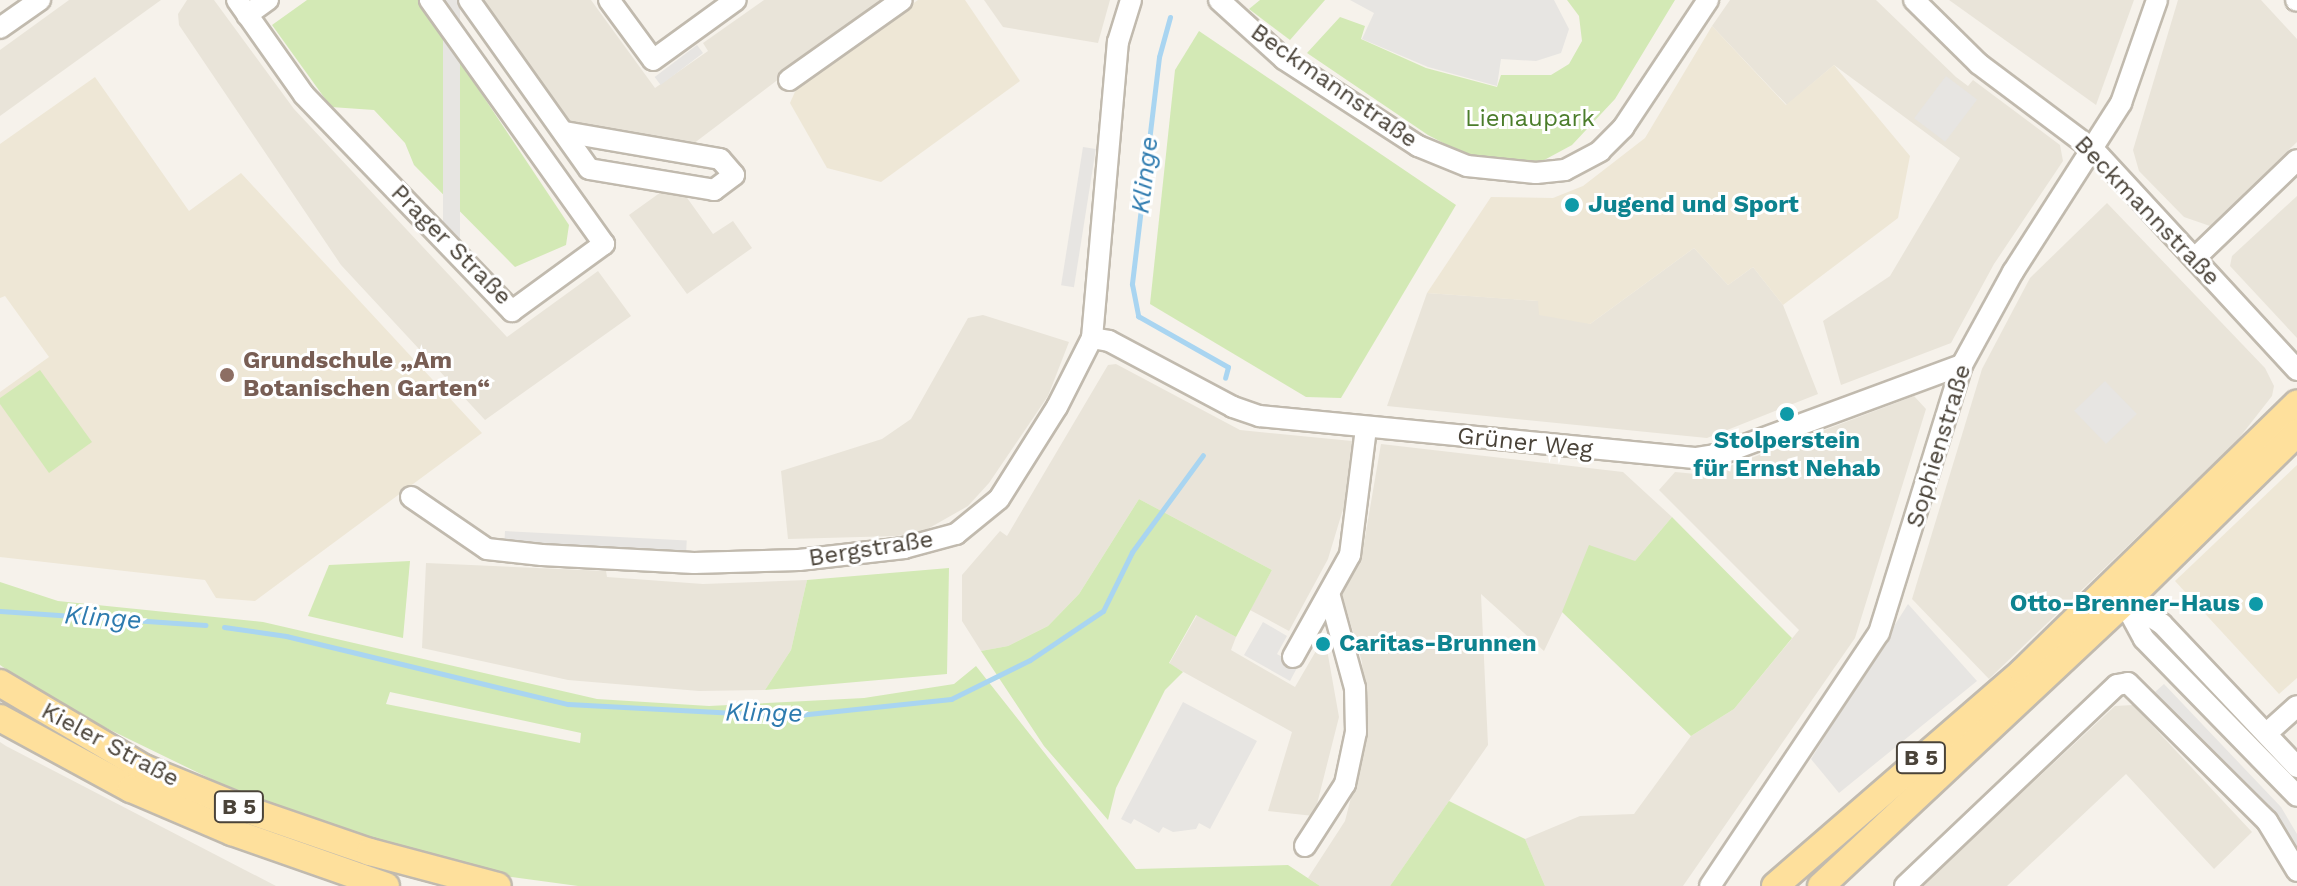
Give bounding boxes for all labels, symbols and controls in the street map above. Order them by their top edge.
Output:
street label: Beckmannstraße [1245,18,1423,154]
park label: Lienaupark [1465,105,1595,133]
street label: Beckmannstraße [2068,130,2226,292]
water label: Klinge [1125,135,1165,215]
street label: Prager Straße [384,178,518,312]
place label: Jugend und Sport [1588,191,1799,219]
marker: Jugend und Sport [1563,196,1581,214]
place label: Grundschule „Am Botanischen Garten“ [243,347,490,403]
street label: Sophienstraße [1900,361,1978,531]
marker: Grundschule „Am Botanischen Garten“ [218,366,236,384]
marker: Stolperstein für Ernst Nehab [1778,405,1796,423]
street label: Grüner Weg [1455,421,1595,465]
place label: Stolperstein für Ernst Nehab [1693,427,1881,483]
street label: Bergstraße [807,525,935,573]
place label: Otto-Brenner-Haus [2010,590,2240,618]
marker: Otto-Brenner-Haus [2247,595,2265,613]
water label: Klinge [63,600,143,636]
place label: Caritas-Brunnen [1339,630,1537,658]
marker: Caritas-Brunnen [1314,635,1332,653]
street label: Kieler Straße [36,697,184,793]
water label: Klinge [725,697,803,729]
road number: B 5 [1895,740,1947,776]
road number: B 5 [213,789,265,825]

